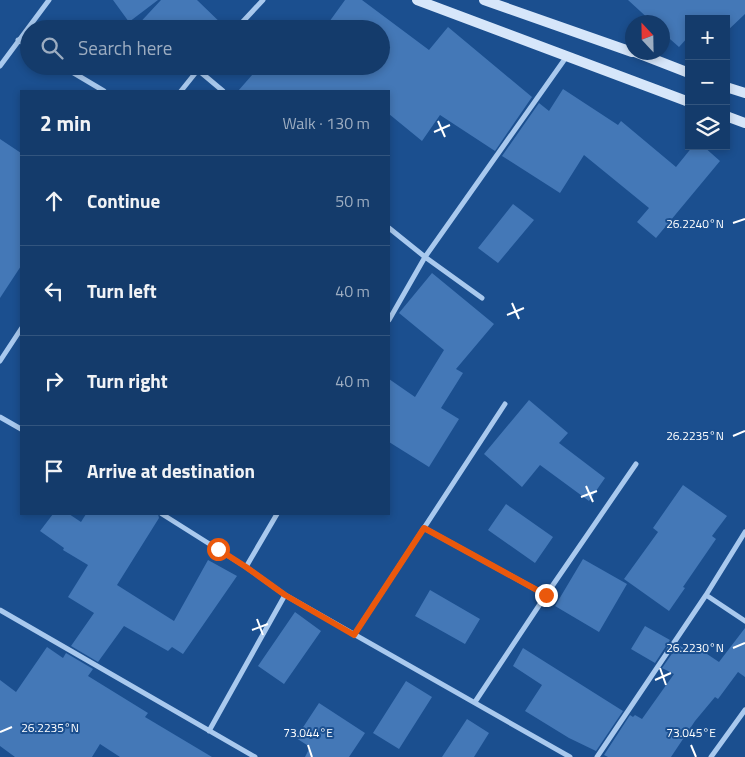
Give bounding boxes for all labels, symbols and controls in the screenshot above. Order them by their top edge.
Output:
north arrow [625,15,670,60]
map controls [685,15,730,150]
button: + [685,15,730,60]
search box [20,20,390,75]
text: Search here [78,33,172,62]
icon: search [38,34,66,62]
button: − [685,60,730,105]
button: layers [685,105,730,150]
text: 2 min [40,107,91,139]
text: Walk · 130 m [282,111,370,135]
text: Continue [87,186,160,215]
icon: ahead [40,187,68,215]
text: 50 m [335,189,370,213]
text: 26.2240°N [666,214,724,233]
text: Turn left [87,276,157,305]
icon: left [40,277,68,305]
text: 40 m [335,279,370,303]
text: Turn right [87,366,168,395]
icon: right [40,367,68,395]
text: 40 m [335,369,370,393]
text: 26.2235°N [666,426,724,445]
text: Arrive at destination [87,456,255,485]
icon: arrive [40,457,68,485]
route start [207,538,230,561]
route end [535,584,558,607]
text: 26.2230°N [666,638,724,657]
text: 26.2235°N [21,718,79,737]
text: 73.044°E [283,723,333,742]
text: 73.045°E [666,723,716,742]

